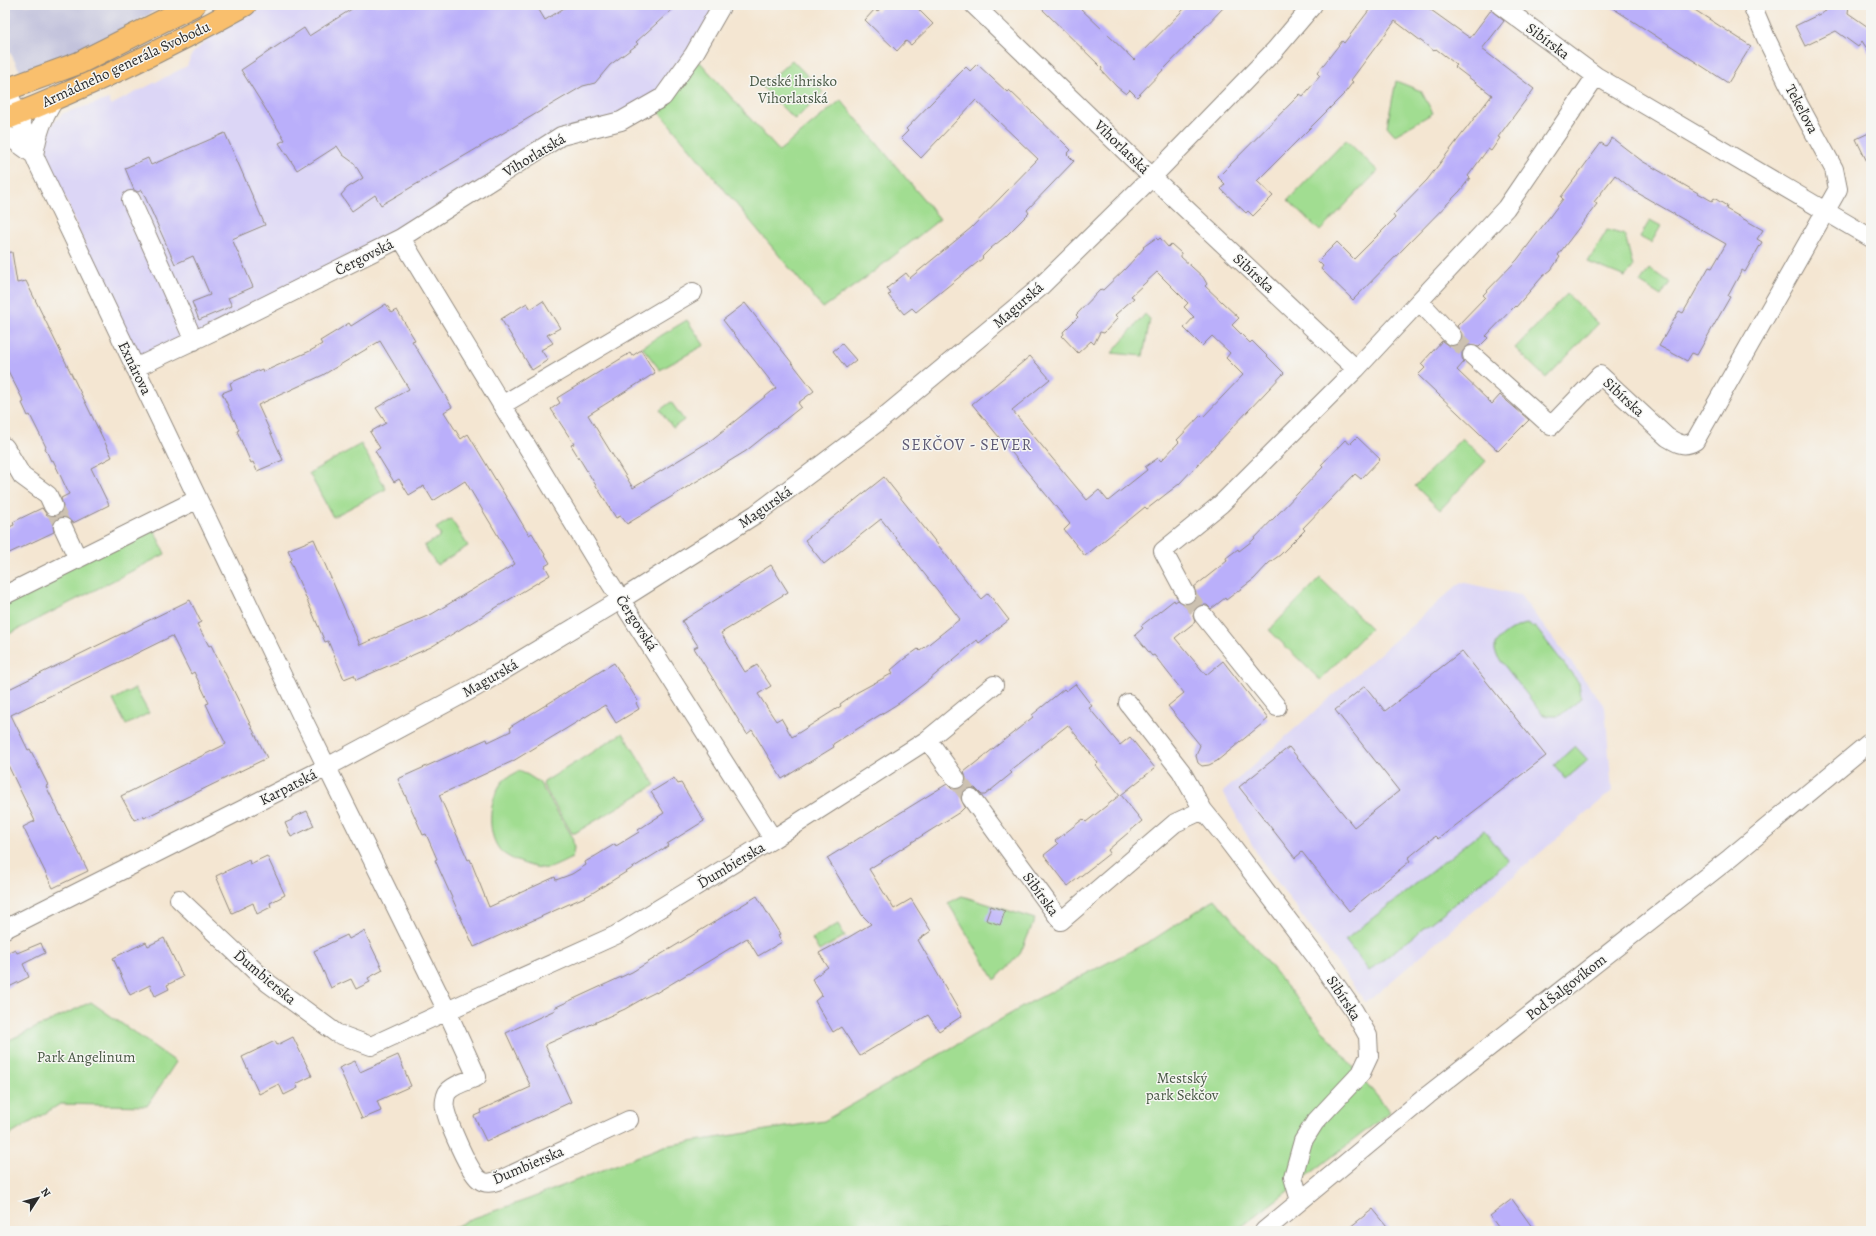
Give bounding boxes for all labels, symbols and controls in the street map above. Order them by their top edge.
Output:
street label: Armádneho generála Svobodu [38,16,214,112]
street label: Sibírska [1522,18,1574,64]
park label: Detské ihrisko Vihorlatská [749,71,837,108]
street label: Tekeľova [1781,81,1823,137]
street label: Vihorlatská [1089,115,1154,178]
street label: Vihorlatská [498,128,569,182]
street label: Čergovská [331,234,397,280]
street label: Sibírska [1229,249,1279,297]
street label: Magurská [988,277,1048,333]
street label: Exnárova [113,338,157,398]
street label: Sibírska [1599,373,1649,421]
district label: SEKČOV - SEVER [902,434,1032,456]
street label: Magurská [734,481,796,533]
street label: Čergovská [611,591,663,655]
street label: Magurská [459,654,521,702]
street label: Karpatská [256,764,320,810]
street label: Ďumbierska [693,837,769,893]
street label: Sibírska [1018,868,1064,920]
street label: Ďumbierska [230,945,300,1009]
street label: Pod Šalgovíkom [1522,949,1611,1025]
street label: Sibírska [1322,972,1366,1024]
park label: Park Angelinum [37,1047,136,1067]
park label: Mestský park Sekčov [1146,1068,1219,1105]
street label: Ďumbierska [489,1141,567,1189]
north arrow [18,1178,58,1218]
text: N [37,1185,54,1200]

